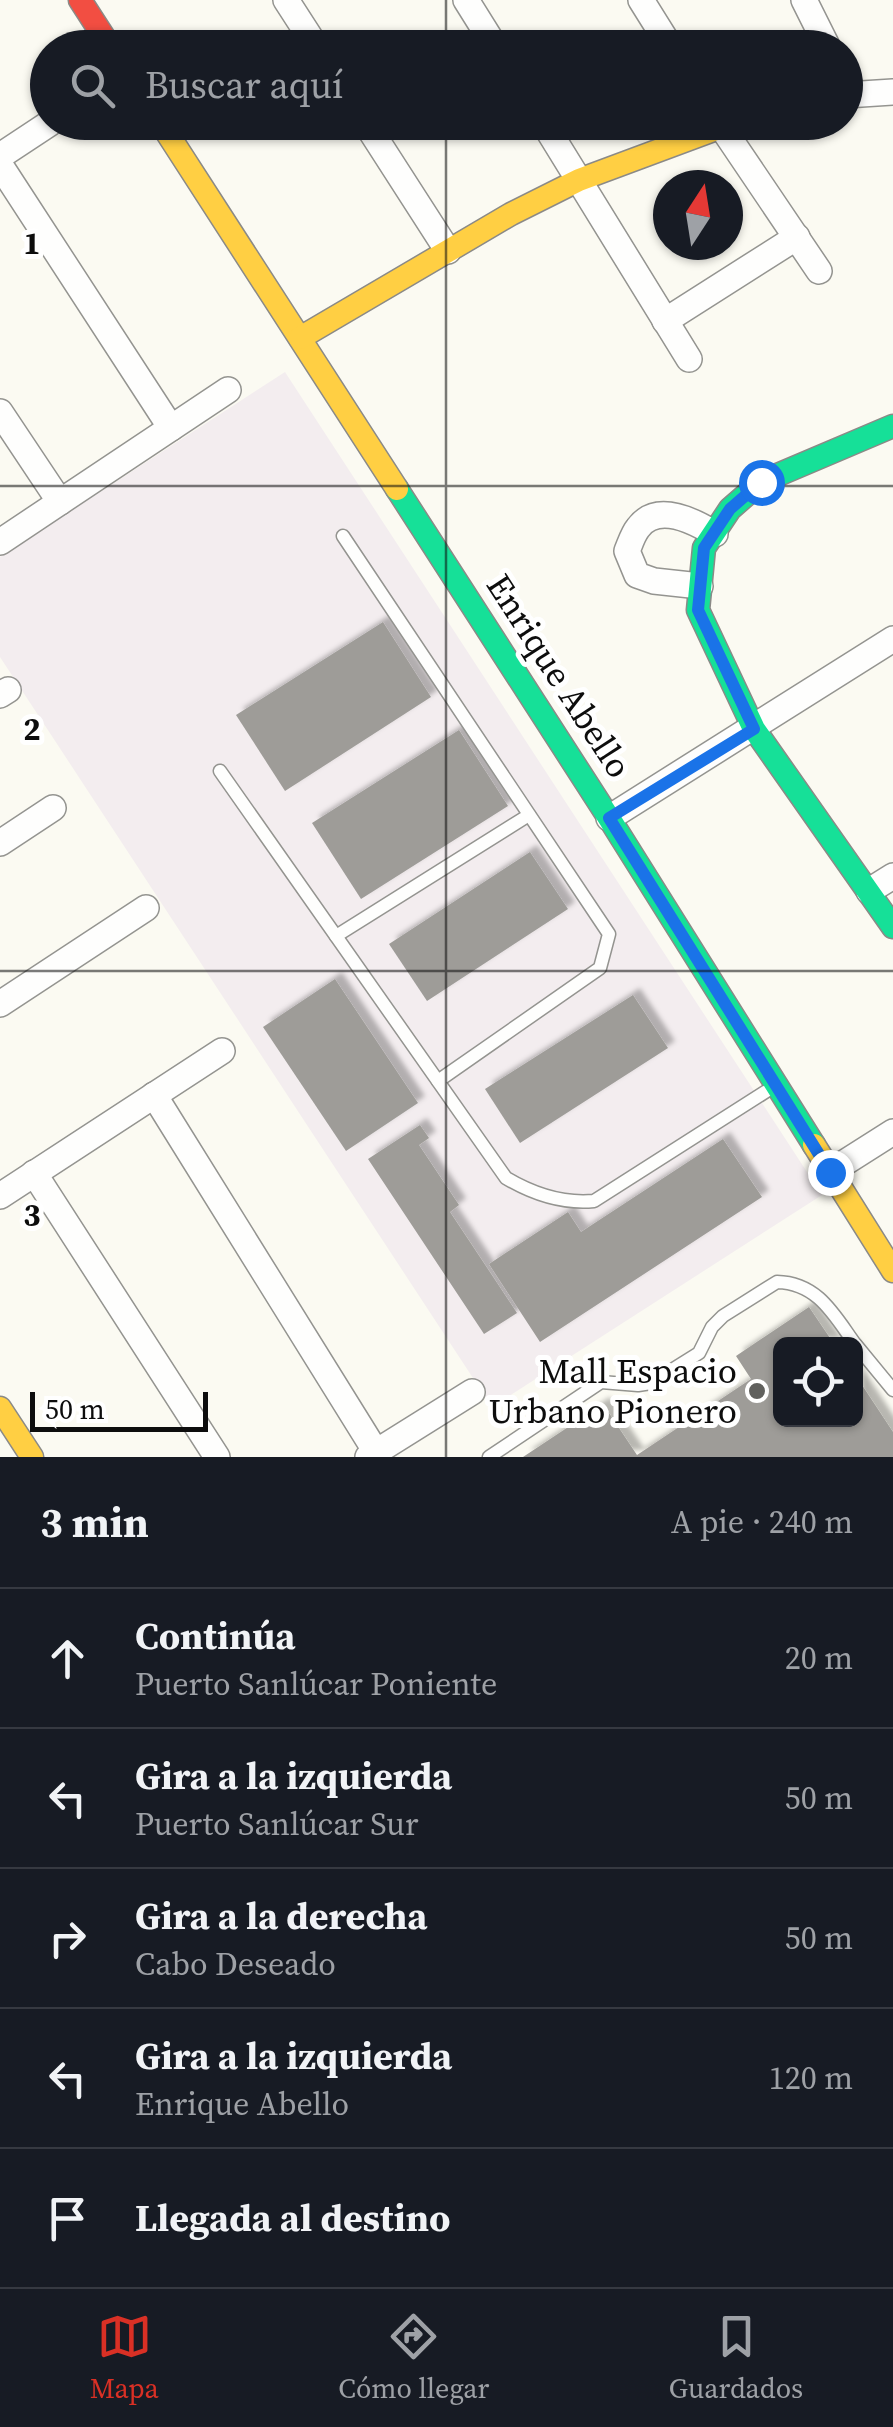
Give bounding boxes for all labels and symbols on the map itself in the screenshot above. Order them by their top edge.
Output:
north arrow [653,170,743,260]
text: 1 [23,221,41,265]
route start [739,460,785,506]
street label: Enrique Abello [475,565,643,787]
text: 2 [23,707,41,751]
route end [808,1150,854,1196]
text: 3 [23,1193,41,1237]
place label: Mall Espacio Urbano Pionero [488,1347,737,1435]
marker: Mall Espacio Urbano Pionero [746,1380,768,1402]
scale bar [30,1387,208,1432]

